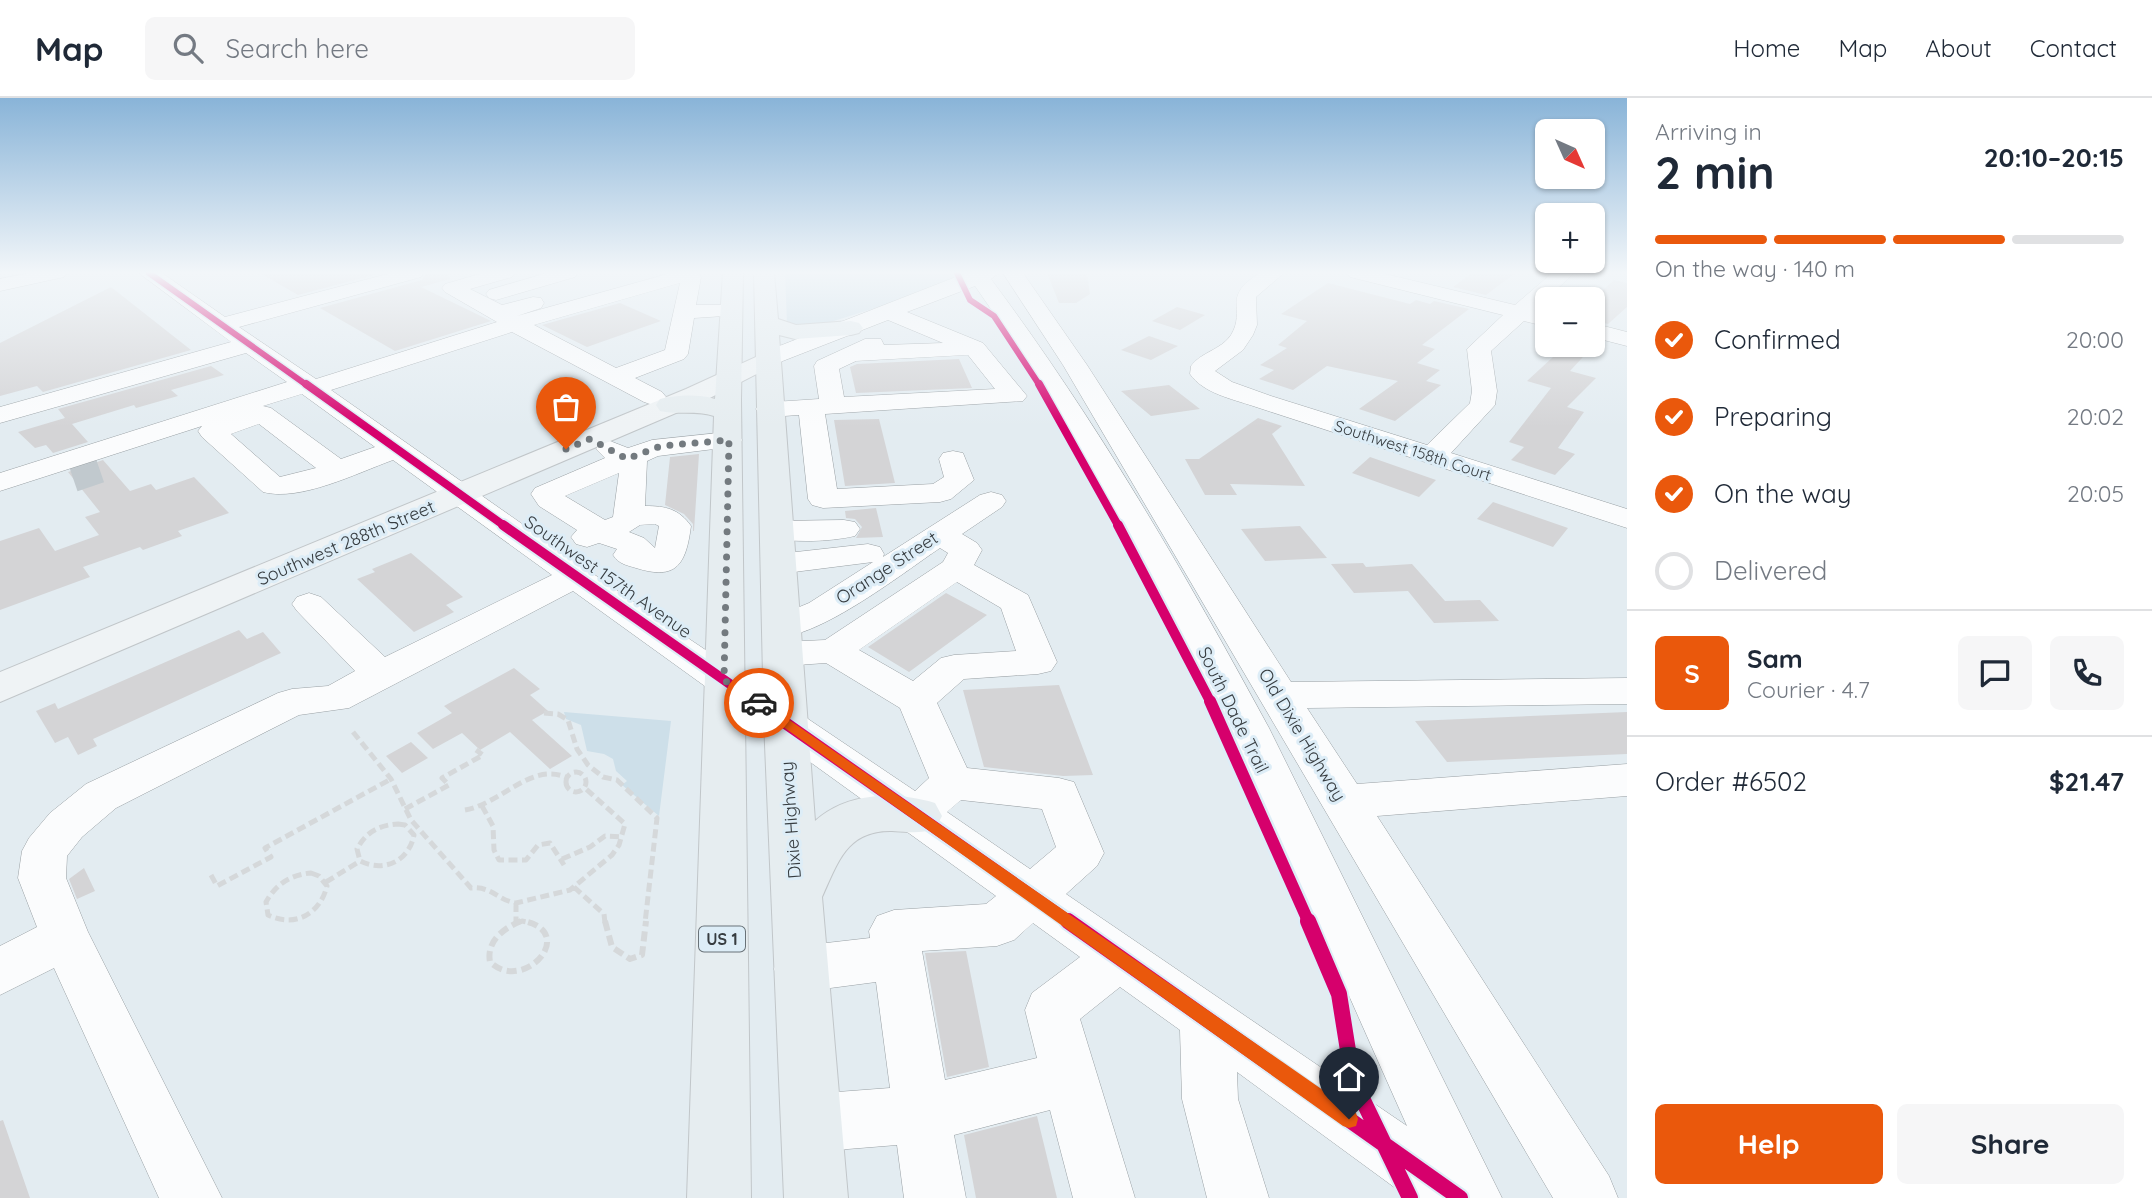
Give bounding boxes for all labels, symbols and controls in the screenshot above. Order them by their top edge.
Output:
search box [145,17,635,80]
text: Map [35,28,103,69]
icon: search [169,29,207,67]
text: Search here [225,32,369,65]
text: Home [1733,33,1800,63]
text: Map [1838,33,1887,63]
text: About [1925,33,1992,63]
text: Contact [2030,33,2117,63]
text: Arriving in [1655,117,1762,146]
north arrow [1535,119,1605,189]
map controls [1535,119,1605,357]
text: 20:10–20:15 [1984,141,2124,174]
text: 2 min [1655,143,1775,201]
button: + [1535,203,1605,273]
text: On the way · 140 m [1655,254,1855,283]
button: − [1535,287,1605,357]
icon: check [1655,321,1693,359]
text: Confirmed [1714,323,1841,356]
text: 20:00 [2066,325,2124,354]
pin [536,377,596,449]
icon: bag [547,388,585,426]
icon: check [1655,398,1693,436]
text: Preparing [1714,400,1832,433]
text: 20:02 [2067,402,2124,431]
street label: Southwest 158th Court [1332,415,1494,485]
icon: check [1655,475,1693,513]
text: On the way [1714,477,1852,510]
text: 20:05 [2067,479,2124,508]
street label: Southwest 288th Street [254,495,438,590]
street label: Southwest 157th Avenue [520,510,696,643]
street label: Orange Street [831,526,942,609]
text: Delivered [1714,554,1827,587]
button: chat [1958,636,2032,710]
button: phone [2050,636,2124,710]
text: Sam [1747,642,1803,675]
street label: South Dade Trail [1193,643,1274,777]
text: S [1684,657,1700,690]
street label: Old Dixie Highway [1254,664,1351,805]
courier [724,668,794,738]
text: Courier · 4.7 [1747,675,1870,704]
icon: car [740,684,778,722]
street label: Dixie Highway [775,761,806,879]
text: Order #6502 [1655,765,1807,798]
text: $21.47 [2049,765,2124,798]
road number: US 1 [699,926,745,952]
pin [1319,1047,1379,1119]
icon: home [1330,1058,1368,1096]
button: Help [1655,1104,1883,1184]
button: Share [1897,1104,2124,1184]

